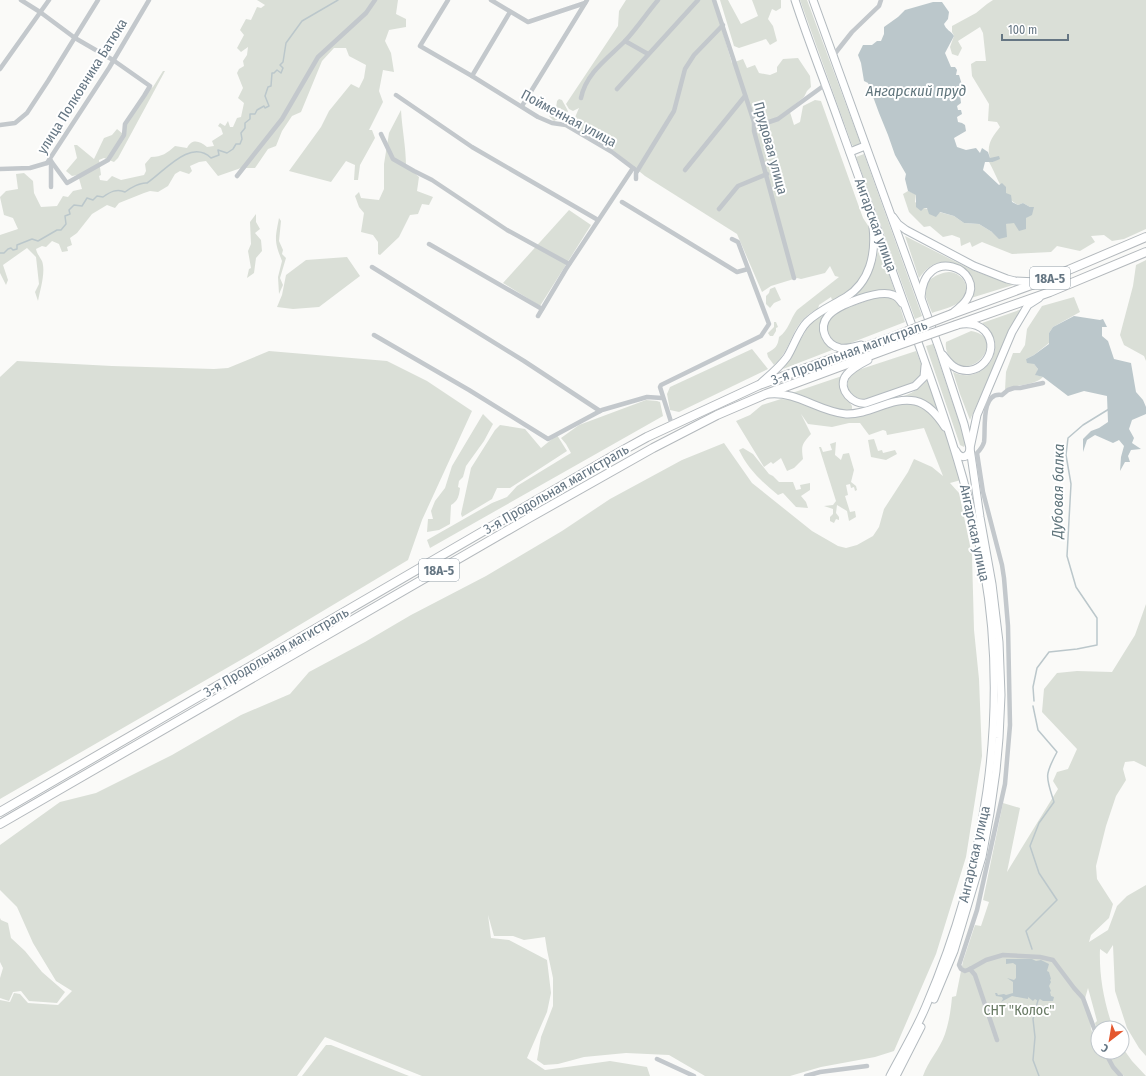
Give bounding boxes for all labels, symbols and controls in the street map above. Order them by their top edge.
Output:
street label: улица Полковника Батюка [34,15,131,157]
scale bar [1002,16,1068,42]
text: 100 m [1008,23,1037,37]
water label: Ангарский пруд [865,82,966,100]
street label: Пойменная улица [518,86,620,151]
street label: Прудовая улица [750,100,791,197]
street label: Ангарская улица [851,176,900,275]
road number: 18А-5 [1030,267,1070,289]
street label: 3-я Продольная магистраль [769,316,930,389]
street label: 3-я Продольная магистраль [481,441,632,538]
water label: Дубовая балка [1048,443,1068,541]
street label: Ангарская улица [956,483,993,583]
road number: 18А-5 [419,559,459,581]
street label: 3-я Продольная магистраль [201,604,352,701]
street label: Ангарская улица [955,804,994,904]
park label: СНТ "Колос" [983,1002,1055,1019]
north arrow [1090,1020,1130,1060]
text: С [1099,1041,1111,1055]

